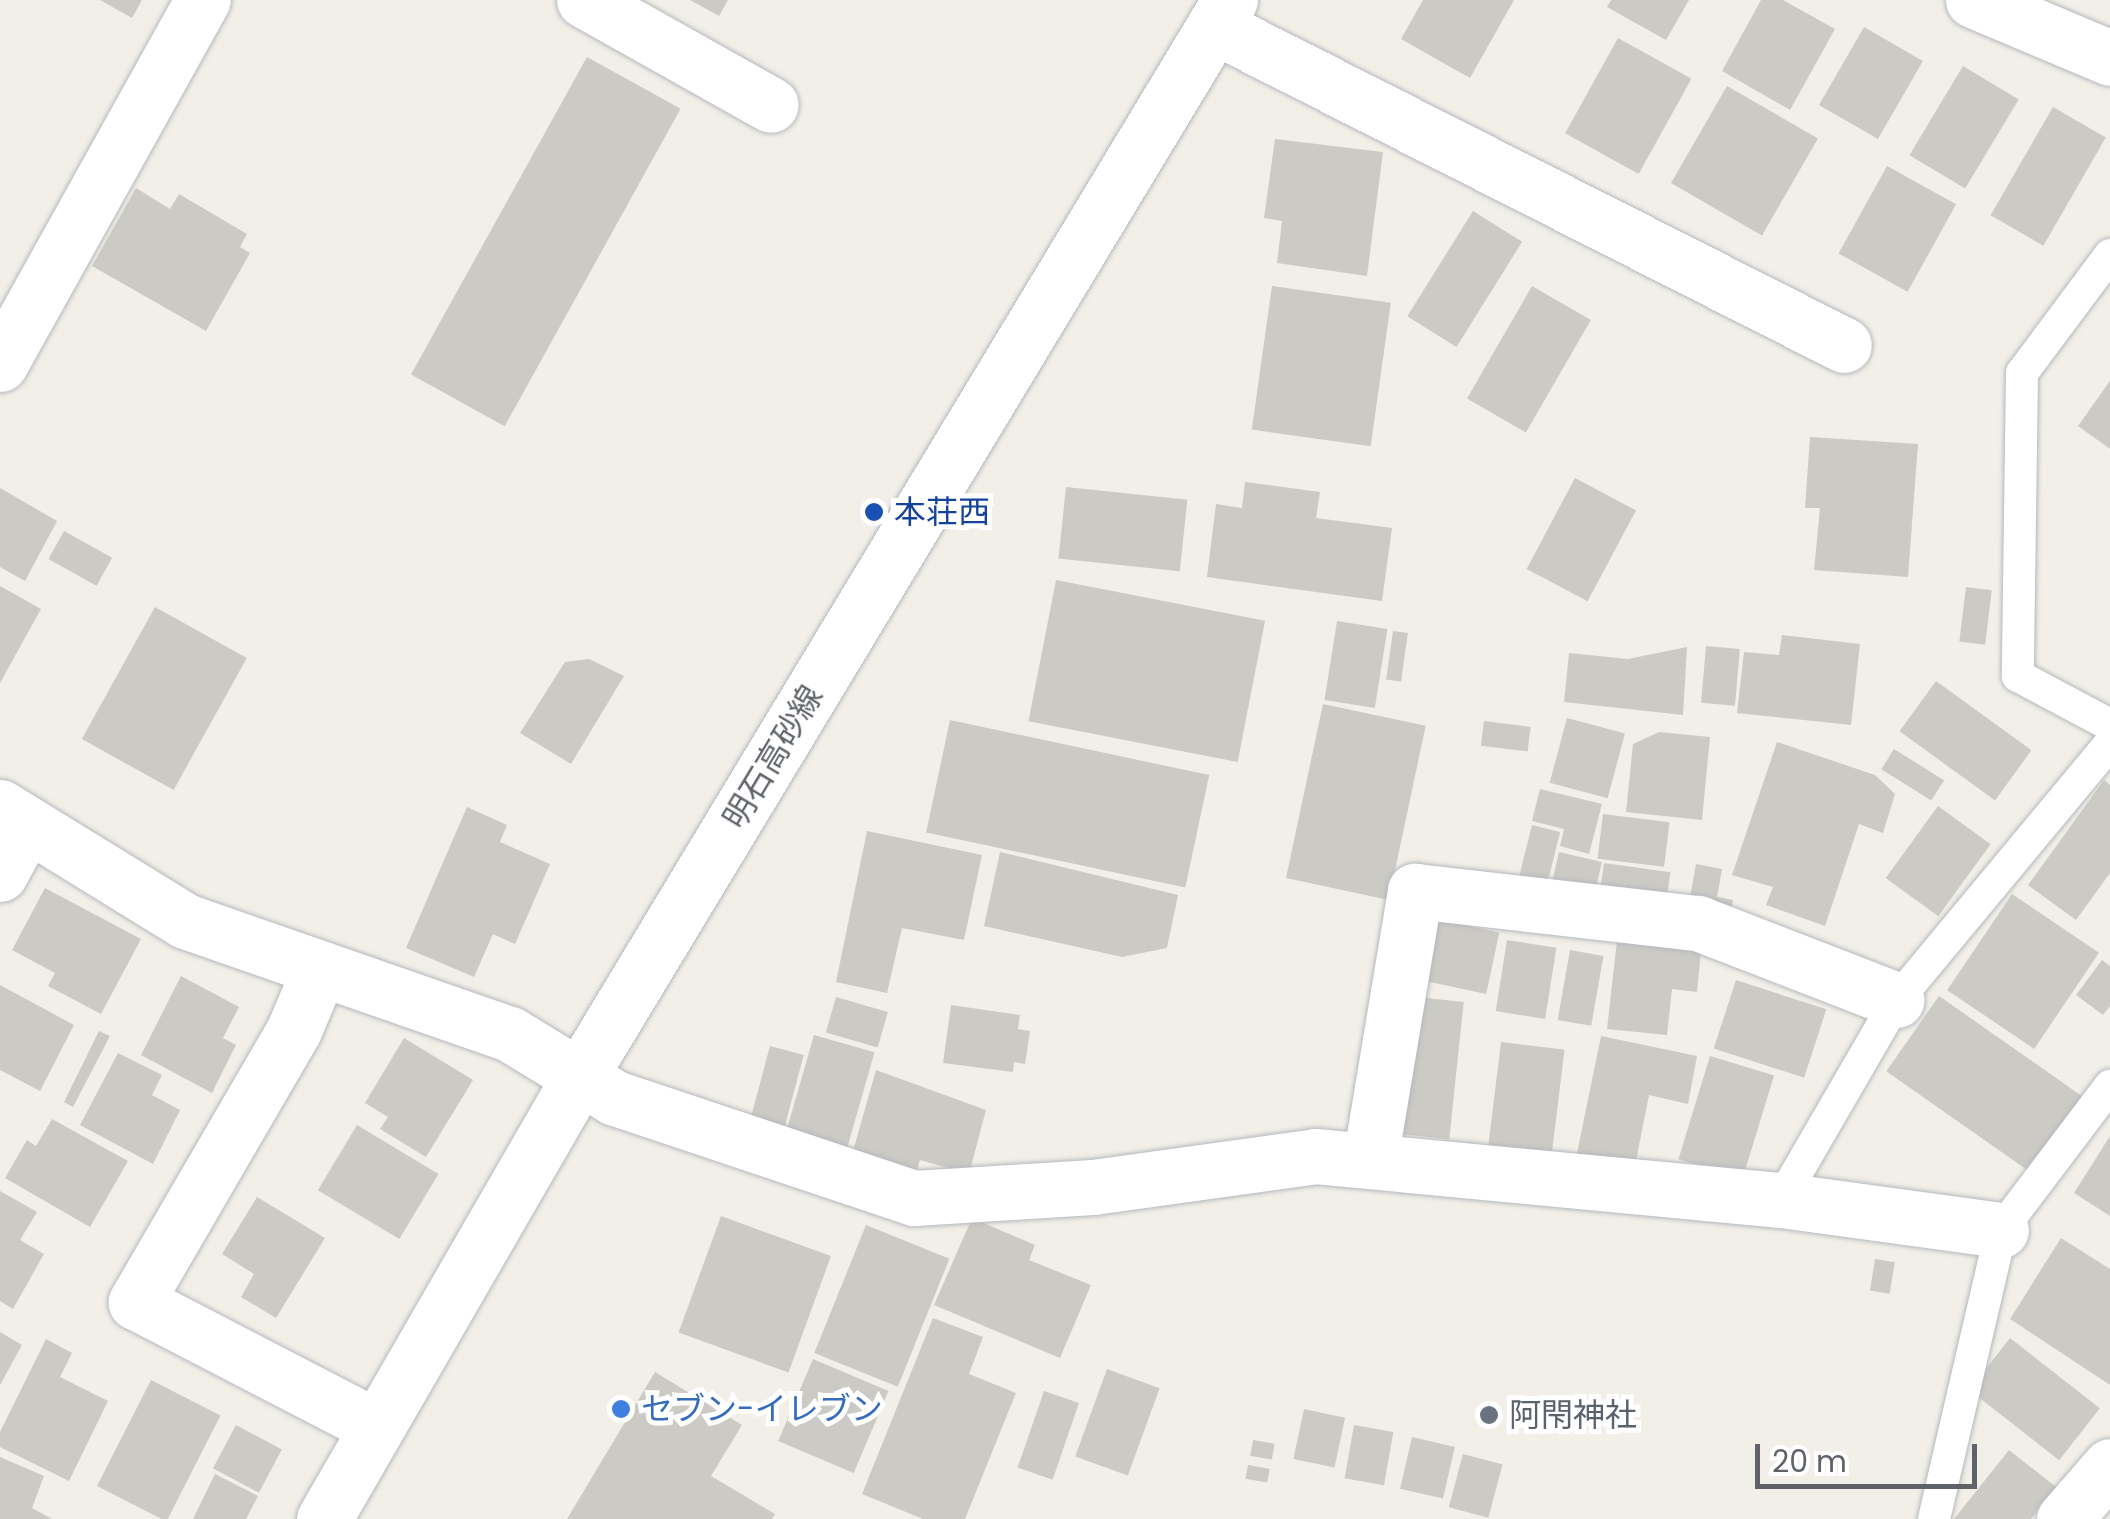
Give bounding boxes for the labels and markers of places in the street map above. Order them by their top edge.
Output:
place label: 本荘西 [894,493,990,531]
marker: 本荘西 [863,501,885,523]
place label: セブン-イレブン [641,1390,883,1428]
place label: 阿閇神社 [1509,1396,1637,1434]
marker: セブン-イレブン [610,1398,632,1420]
marker: 阿閇神社 [1478,1404,1500,1426]

